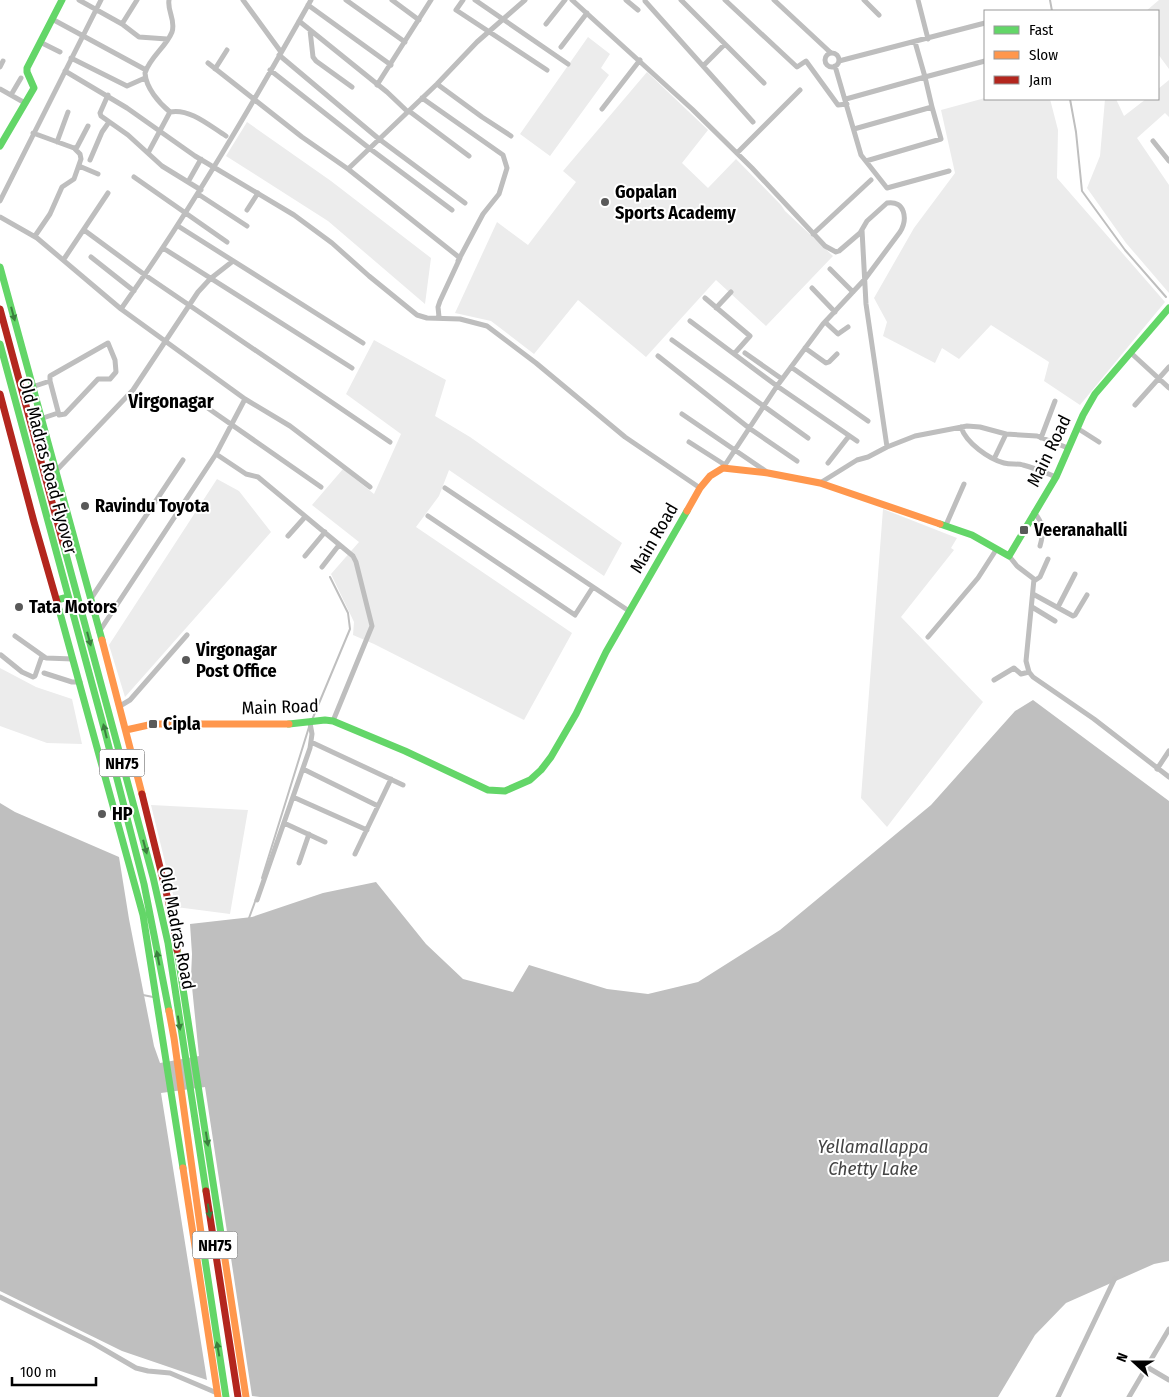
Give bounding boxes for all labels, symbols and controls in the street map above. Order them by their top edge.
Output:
legend [984,10,1159,100]
text: Fast [1029,21,1053,39]
text: Slow [1029,46,1058,64]
text: Jam [1029,71,1052,89]
place label: Gopalan Sports Academy [615,181,736,224]
marker: Gopalan Sports Academy [599,196,611,208]
one-way arrow [9,307,17,322]
street label: Old Madras Road Flyover [14,375,82,557]
district label: Virgonagar [127,390,215,413]
street label: Main Road [1022,411,1076,491]
place label: Ravindu Toyota [95,495,210,517]
street label: Main Road [625,499,683,577]
marker: Ravindu Toyota [79,500,91,512]
place label: Veeranahalli [1033,519,1127,541]
marker: Veeranahalli [1018,524,1030,536]
place label: Tata Motors [29,596,117,618]
marker: Tata Motors [13,601,25,613]
one-way arrow [85,632,93,647]
place label: Virgonagar Post Office [195,639,277,682]
marker: Virgonagar Post Office [180,654,192,666]
street label: Main Road [241,695,319,719]
place label: Cipla [163,713,201,735]
marker: Cipla [147,718,159,730]
one-way arrow [101,724,109,739]
road number: NH75 [100,750,144,776]
place label: HP [112,803,133,825]
marker: HP [96,808,108,820]
one-way arrow [141,839,149,855]
street label: Old Madras Road [154,865,200,991]
one-way arrow [154,949,162,965]
one-way arrow [176,1016,184,1032]
one-way arrow [203,1132,211,1148]
water label: Yellamallappa Chetty Lake [818,1135,928,1180]
one-way arrow [206,1204,214,1220]
road number: NH75 [192,1232,238,1258]
north arrow [1109,1337,1159,1387]
one-way arrow [214,1341,222,1357]
text: N [1113,1351,1132,1364]
scale bar [12,1354,96,1386]
text: 100 m [20,1363,57,1381]

